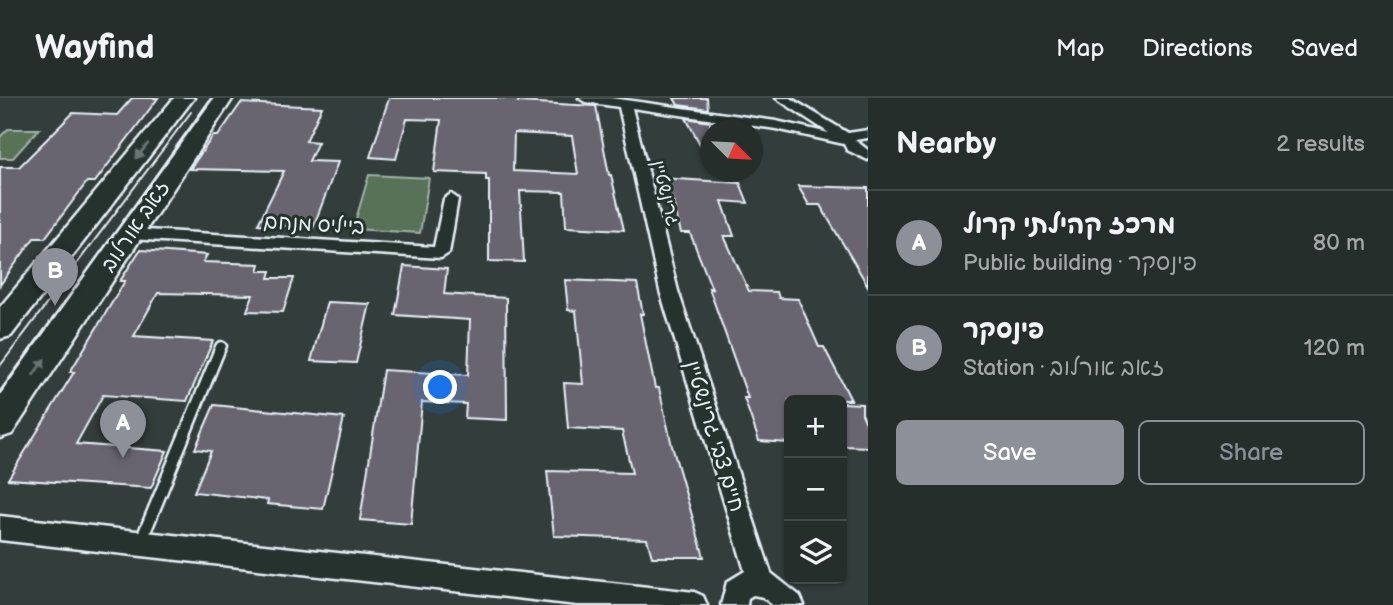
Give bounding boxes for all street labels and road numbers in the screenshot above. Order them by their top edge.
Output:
street label: גרינשטיין [647,158,684,228]
street label: זאב אורלוב [96,176,175,277]
street label: בייליס מנחם [263,209,365,240]
street label: חיים צבי גרינשטיין [680,357,749,515]

